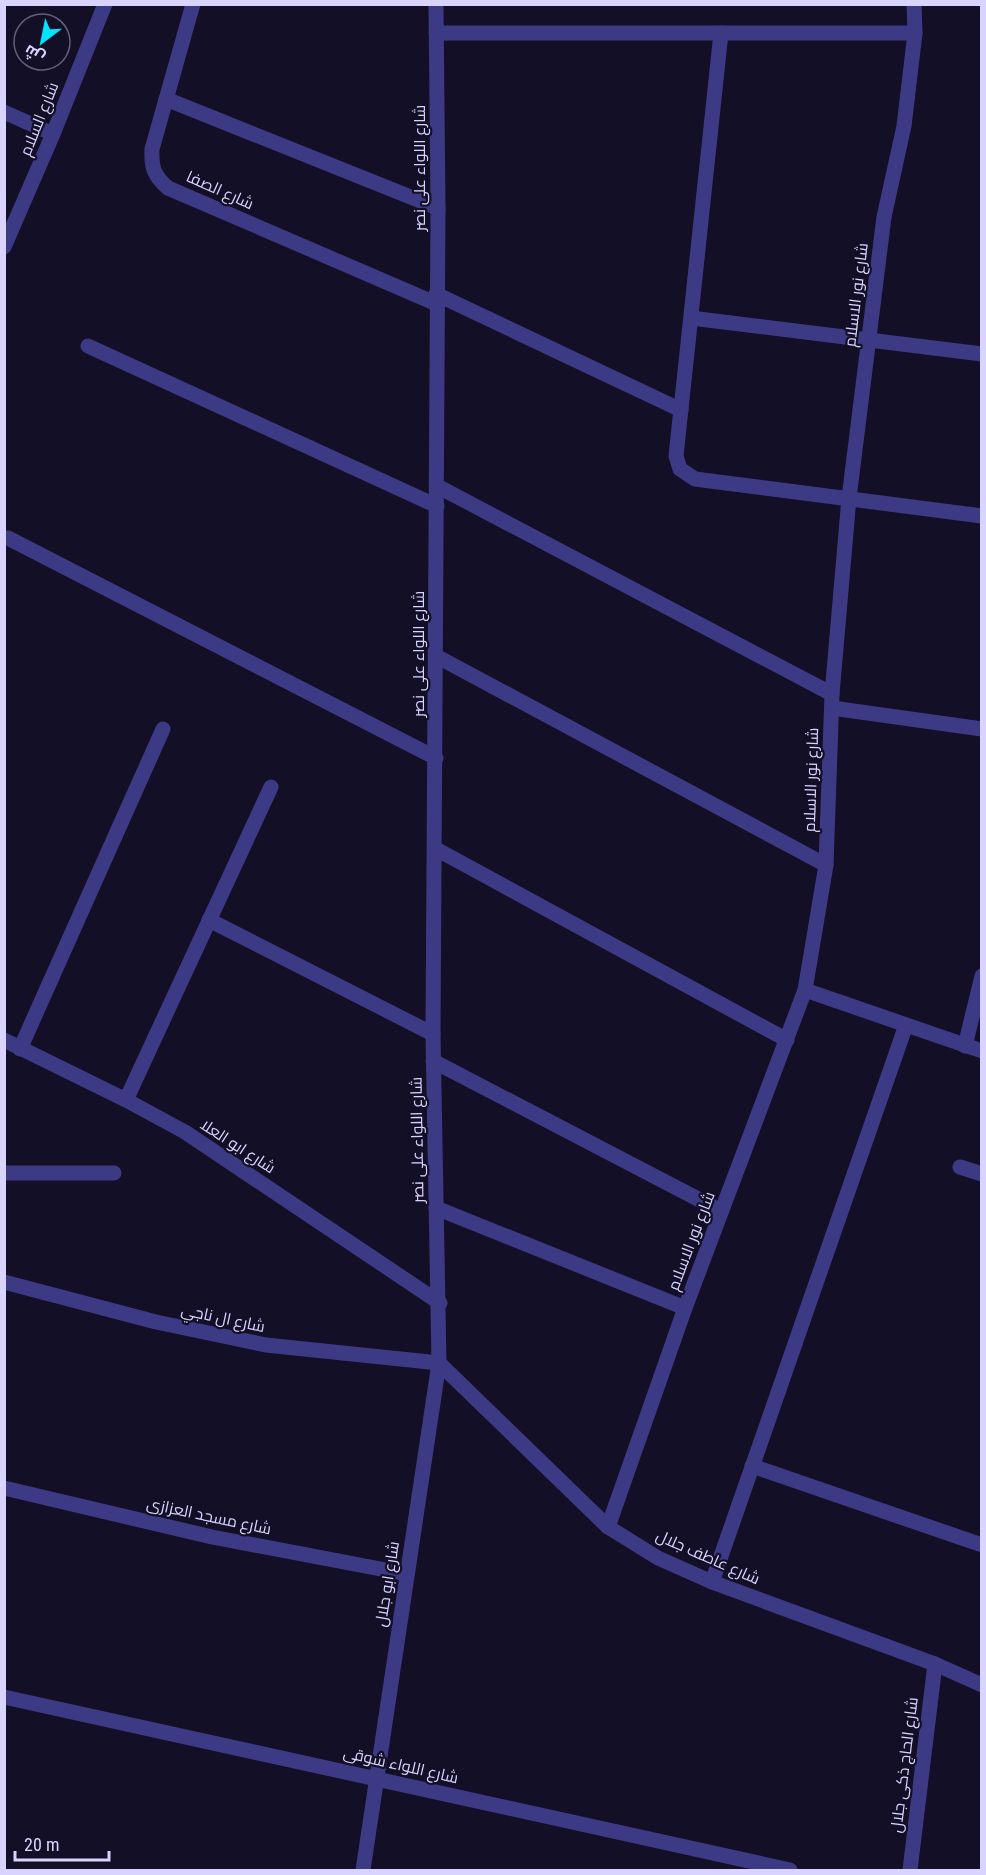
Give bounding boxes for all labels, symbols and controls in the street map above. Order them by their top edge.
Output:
north arrow [12,12,72,72]
text: ش [21,41,48,68]
street label: شارع السلام [16,79,64,159]
street label: شارع اللواء على نصر [410,105,431,232]
street label: شارع الصفا [182,167,257,215]
street label: شارع نور الاسلام [840,242,874,348]
street label: شارع اللواء على نصر [409,591,430,718]
street label: شارع نور الاسلام [800,727,824,833]
street label: شارع اللواء على نصر [406,1077,430,1204]
street label: شارع ابو العلا [196,1115,279,1179]
street label: شارع نور الاسلام [663,1189,720,1294]
street label: شارع ال ناجي [178,1300,267,1340]
street label: شارع مسجد العزازى [144,1493,273,1540]
street label: شارع عاطف جلال [652,1526,763,1590]
street label: شارع ابو جلال [371,1540,405,1628]
street label: شارع الحاج ذكى جلال [886,1696,924,1834]
street label: شارع اللواء شوقى [341,1743,460,1789]
scale bar [15,1824,110,1862]
text: 20 m [24,1834,59,1855]

